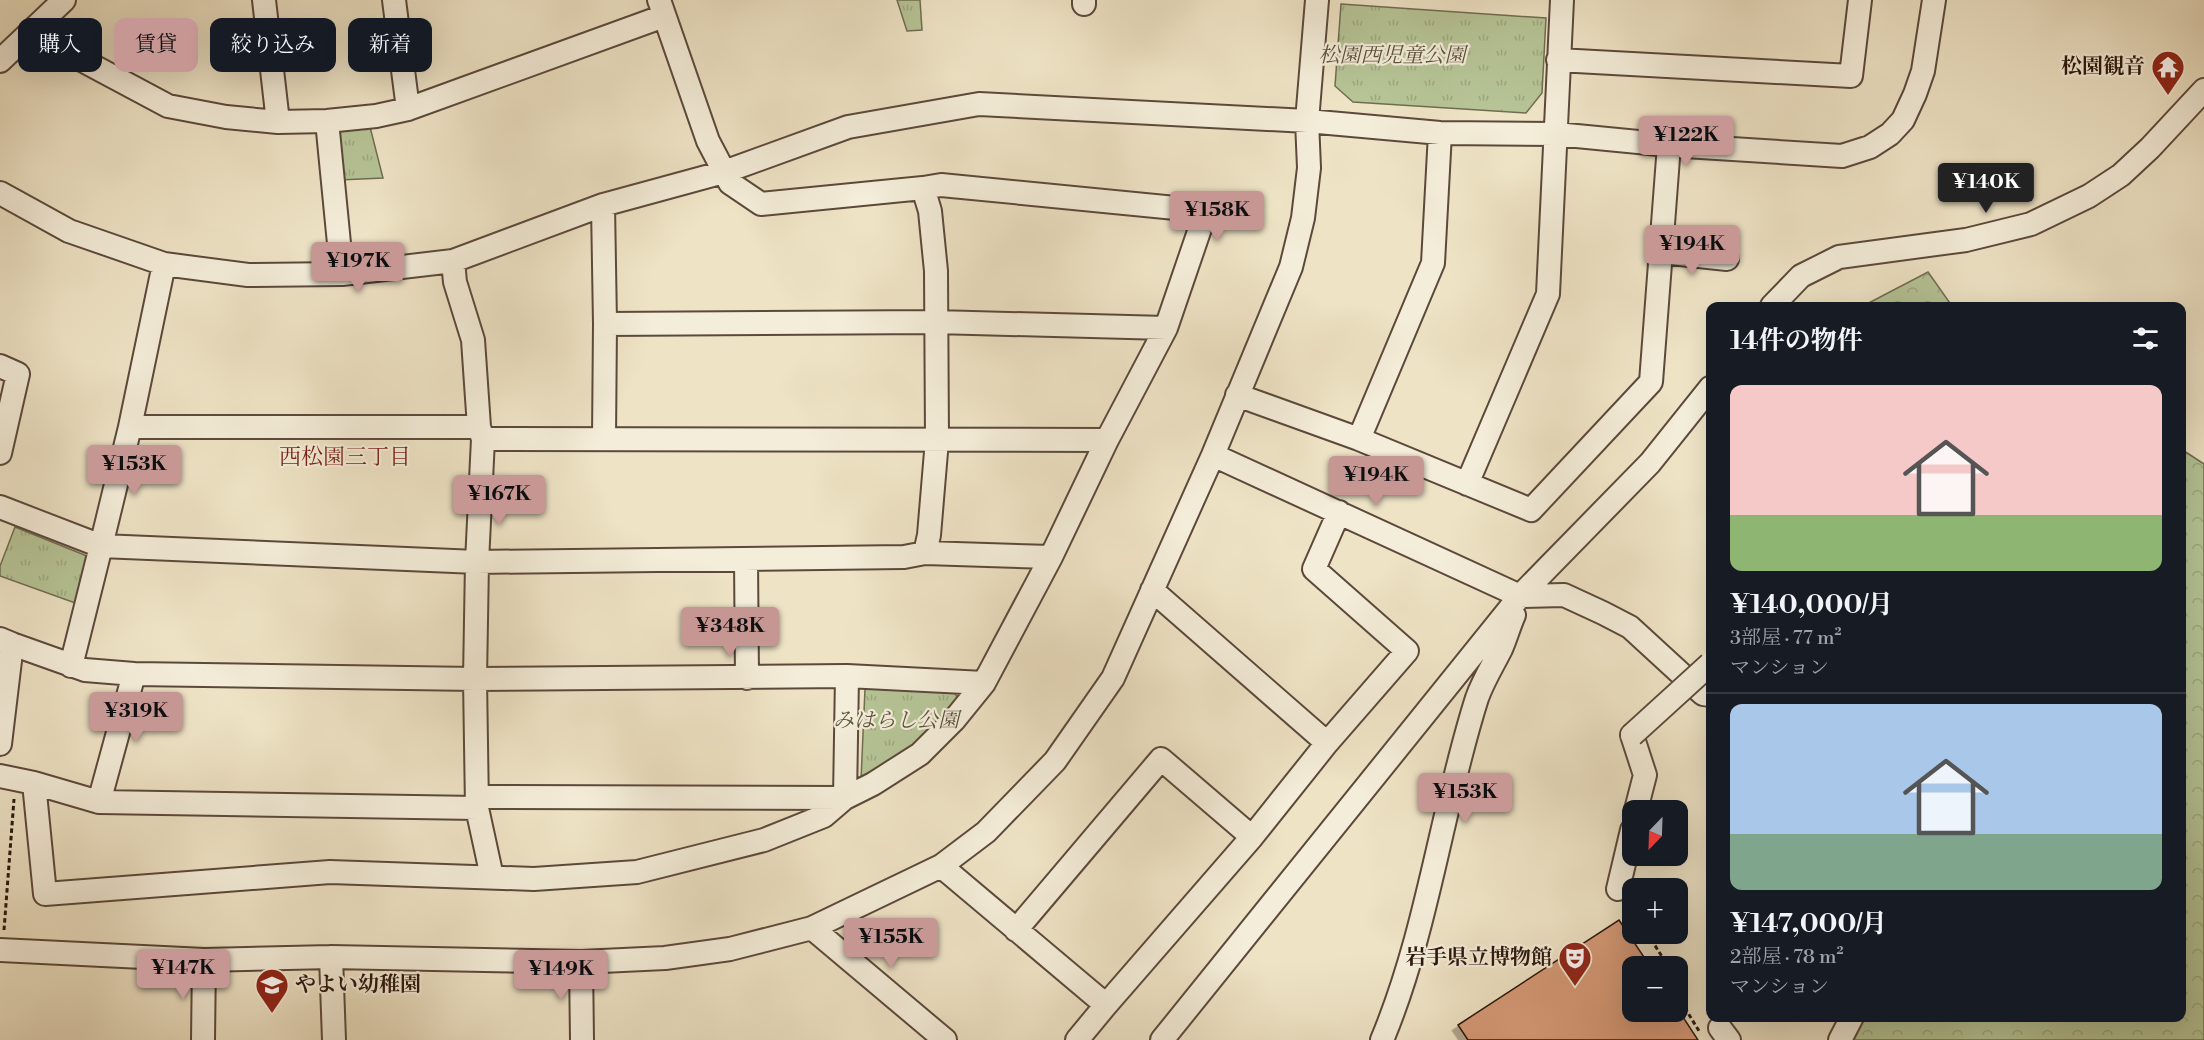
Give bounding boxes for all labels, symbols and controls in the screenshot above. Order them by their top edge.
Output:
chip: 購入 [18,18,102,72]
chip: 賃貸 [114,18,198,72]
chip: 絞り込み [210,18,336,72]
chip: 新着 [348,18,432,72]
park label: 松園西児童公園 [1319,43,1468,69]
temple icon: 松園観音 [2150,49,2186,96]
place label: 松園観音 [2061,54,2145,80]
pin: ¥122K [1644,116,1728,167]
text: ¥122K [1653,123,1719,148]
pin: ¥140K [1944,163,2028,214]
text: ¥140K [1952,170,2020,195]
pin: ¥158K [1175,191,1259,242]
text: ¥158K [1184,198,1250,223]
pin: ¥194K [1650,225,1734,276]
text: ¥194K [1659,232,1725,257]
pin: ¥197K [316,242,400,293]
text: ¥197K [325,249,391,274]
icon: filters [2129,322,2162,355]
text: 14件の物件 [1730,325,1863,357]
icon: home [1892,424,2000,532]
district label: 西松園三丁目 [279,444,411,471]
pin: ¥153K [92,445,176,496]
text: ¥153K [101,452,167,477]
pin: ¥194K [1334,456,1418,507]
text: ¥194K [1343,463,1409,488]
pin: ¥167K [457,475,541,526]
text: ¥167K [467,482,531,507]
text: ¥140,000/月 [1730,589,1893,621]
pin: ¥348K [688,607,772,658]
text: ¥348K [695,614,765,639]
text: 3部屋 · 77 m² [1730,626,1841,651]
text: マンション [1730,656,1829,681]
pin: ¥319K [94,692,178,743]
text: ¥319K [104,699,168,724]
park label: みはらし公園 [833,708,962,734]
icon: home [1892,743,2000,851]
pin: ¥153K [1423,773,1507,824]
text: ¥153K [1432,780,1498,805]
north arrow [1622,800,1688,866]
map controls [1622,800,1688,1022]
button: + [1622,878,1688,944]
text: ¥147,000/月 [1730,908,1887,940]
pin: ¥155K [849,918,933,969]
text: ¥155K [858,925,924,950]
theatre icon: 岩手県立博物館 [1557,940,1593,987]
place label: 岩手県立博物館 [1405,945,1552,971]
text: 2部屋 · 78 m² [1730,945,1844,970]
pin: ¥147K [141,949,225,1000]
pin: ¥149K [519,950,603,1001]
text: ¥147K [151,956,215,981]
button: − [1622,956,1688,1022]
text: ¥149K [528,957,594,982]
school or university icon: やよい幼稚園 [254,967,290,1014]
place label: やよい幼稚園 [295,972,421,998]
text: マンション [1730,975,1829,1000]

